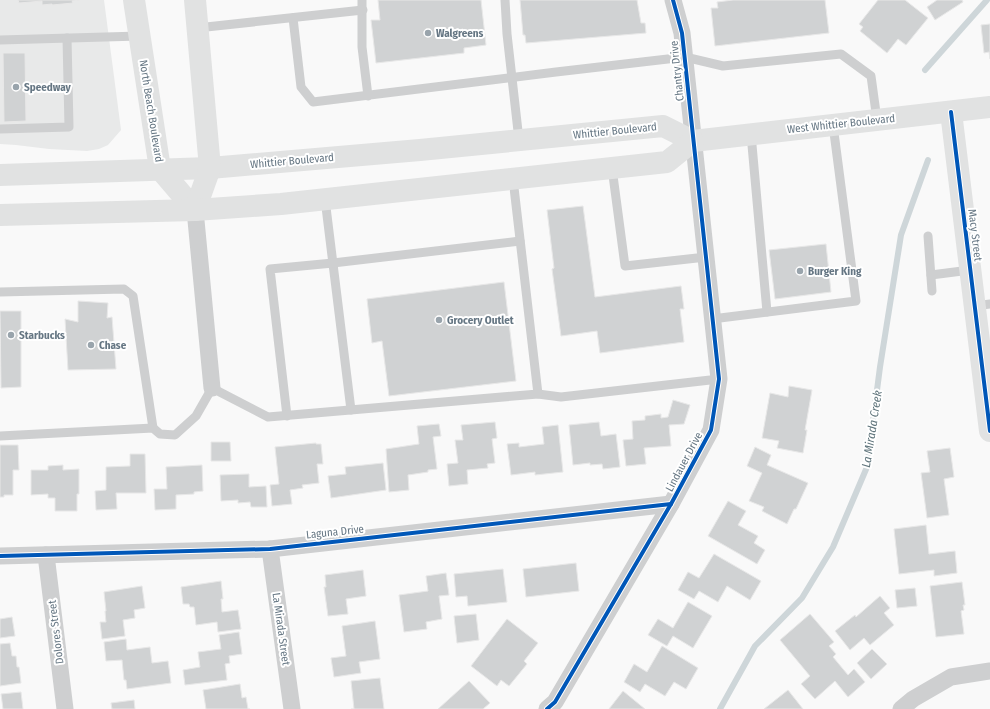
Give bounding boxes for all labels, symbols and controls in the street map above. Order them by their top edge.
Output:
place label: Walgreens [436,27,484,40]
marker: Walgreens [423,28,433,38]
street label: Chantry Drive [667,40,687,102]
street label: North Beach Boulevard [136,59,166,163]
place label: Speedway [24,81,72,94]
marker: Speedway [11,82,21,92]
street label: West Whittier Boulevard [786,112,896,136]
street label: Whittier Boulevard [573,120,657,142]
street label: Whittier Boulevard [250,151,334,171]
street label: Macy Street [965,208,985,262]
place label: Burger King [808,265,862,278]
marker: Burger King [795,266,805,276]
place label: Grocery Outlet [447,314,514,327]
marker: Grocery Outlet [434,315,444,325]
place label: Starbucks [19,329,65,342]
marker: Starbucks [6,330,16,340]
place label: Chase [99,339,127,352]
marker: Chase [86,340,96,350]
water label: La Mirada Creek [859,389,885,469]
street label: Lindauer Drive [663,430,705,494]
street label: Laguna Drive [306,523,364,541]
street label: La Mirada Street [269,592,293,667]
street label: Dolores Street [46,599,66,665]

